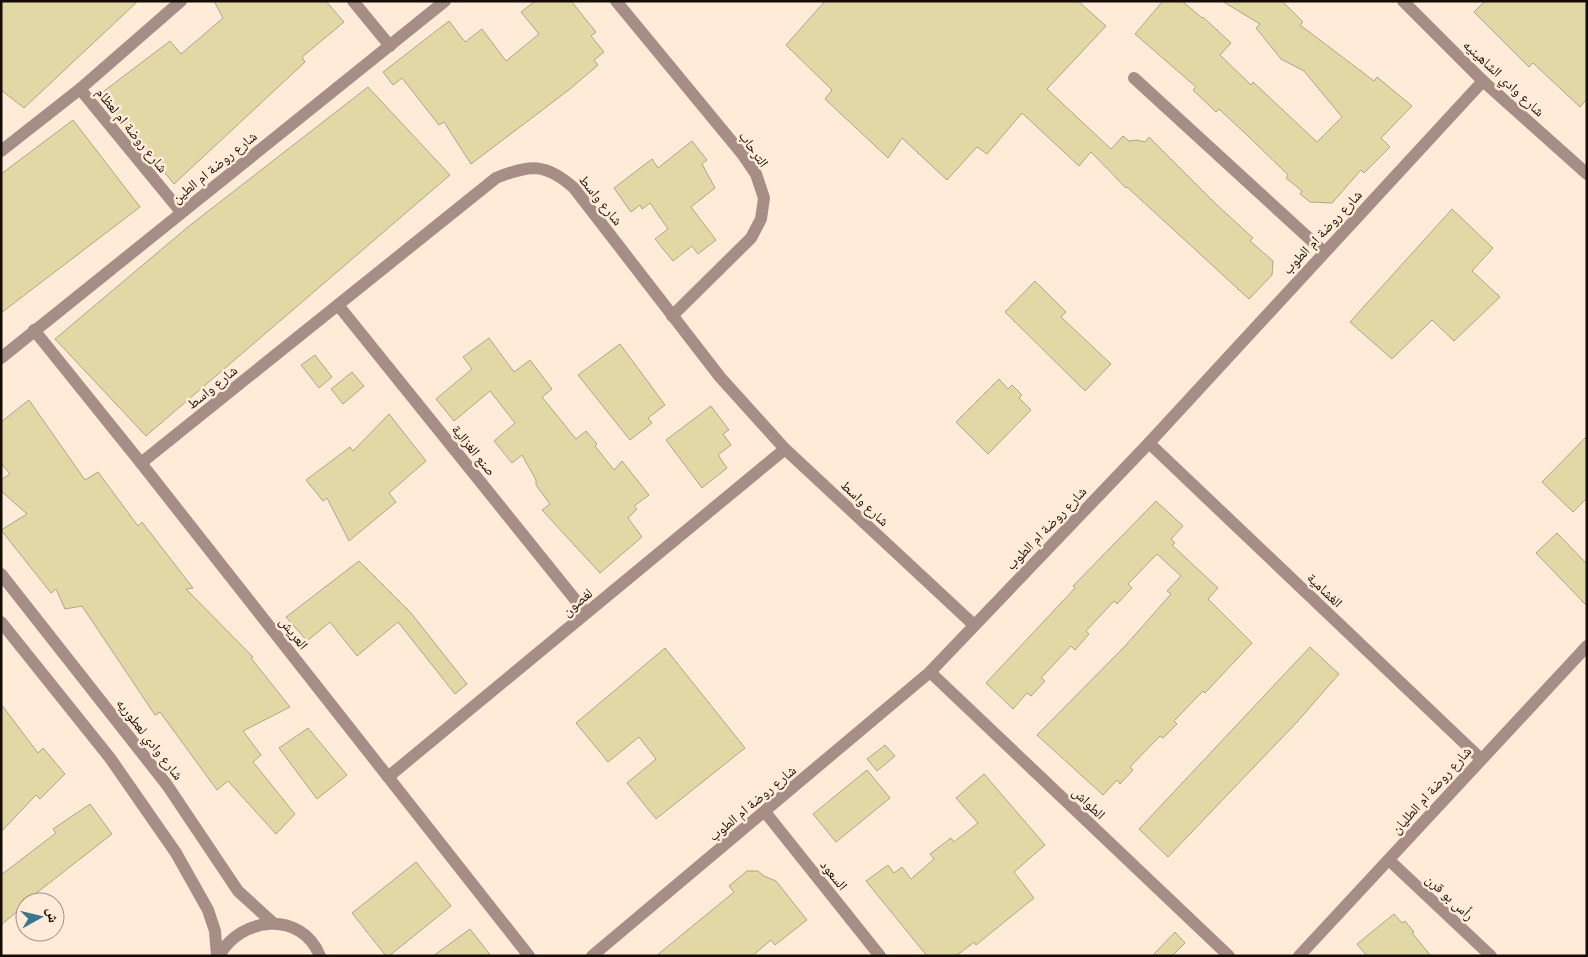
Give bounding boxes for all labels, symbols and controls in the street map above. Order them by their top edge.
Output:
street label: شارع وادي الشاهينيه [1458,36,1548,122]
street label: شارع روضة ام لعظام [91,84,172,177]
street label: شارع روضة ام الطين [168,127,261,208]
street label: الترحاب [735,127,773,171]
street label: شارع واسط [574,171,627,230]
street label: شارع روضة ام الطوب [1278,186,1366,279]
street label: شارع واسط [183,361,242,414]
street label: صنع الغزالية [447,421,500,480]
street label: شارع واسط [836,476,893,531]
street label: شارع روضة ام الطوب [1002,483,1091,574]
street label: الغشامية [1304,569,1347,611]
street label: لغصون [558,584,596,620]
street label: العريش [276,613,312,653]
street label: شارع وادي لعطوريه [111,695,187,785]
street label: شارع روضة ام الطليان [1387,742,1476,838]
street label: شارع روضة ام الطوب [704,761,800,846]
street label: الطواش [1069,783,1109,823]
street label: السعود [816,856,852,894]
street label: رأس بو قرن [1422,870,1478,924]
north arrow [15,892,65,942]
text: ش [43,907,63,924]

